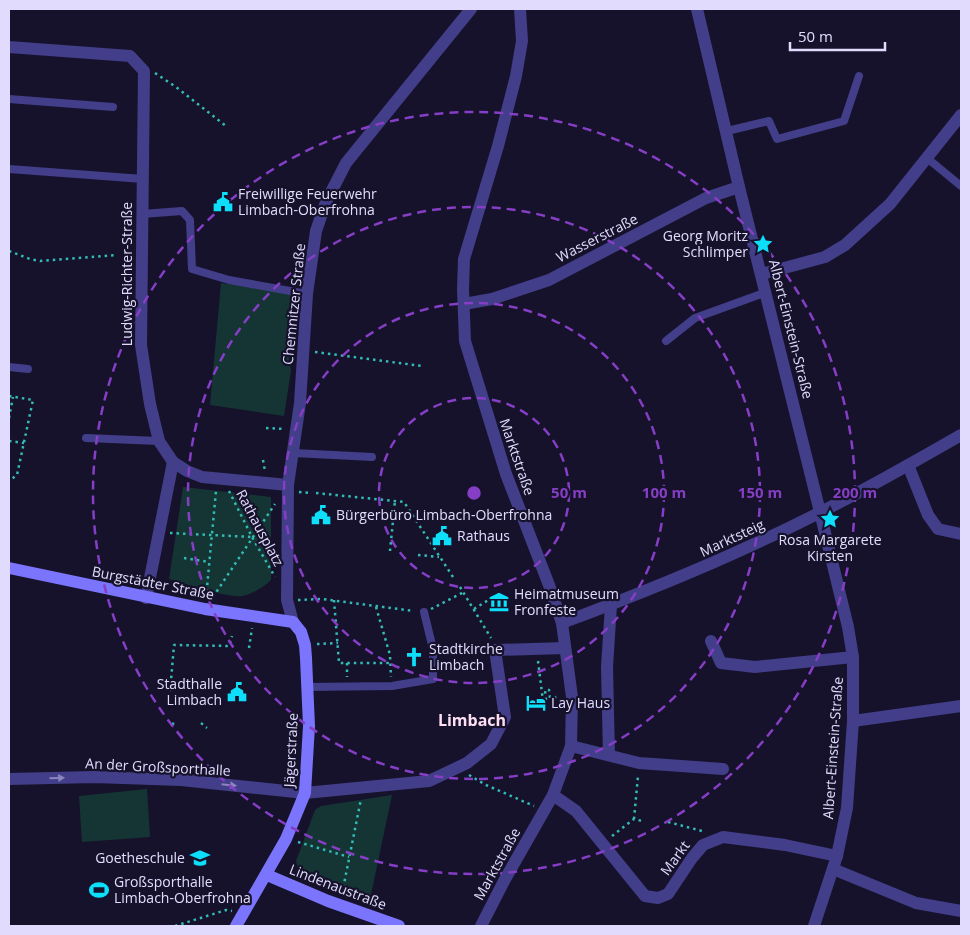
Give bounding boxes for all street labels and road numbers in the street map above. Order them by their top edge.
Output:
street label: Ludwig-Richter-Straße [117,202,136,346]
street label: Wasserstraße [553,209,641,266]
street label: Chemnitzer Straße [278,242,309,366]
street label: Albert-Einstein-Straße [765,257,818,401]
street label: Marktstraße [495,416,540,498]
street label: Rathausplatz [232,486,289,570]
street label: Marktsteig [696,514,767,561]
street label: Burgstädter Straße [90,561,216,604]
street label: Albert-Einstein-Straße [818,676,847,820]
street label: Jägerstraße [279,712,302,790]
street label: An der Großsporthalle [85,753,231,780]
street label: Marktstraße [469,824,524,903]
street label: Markt [656,837,694,879]
street label: Lindenaustraße [287,859,390,914]

